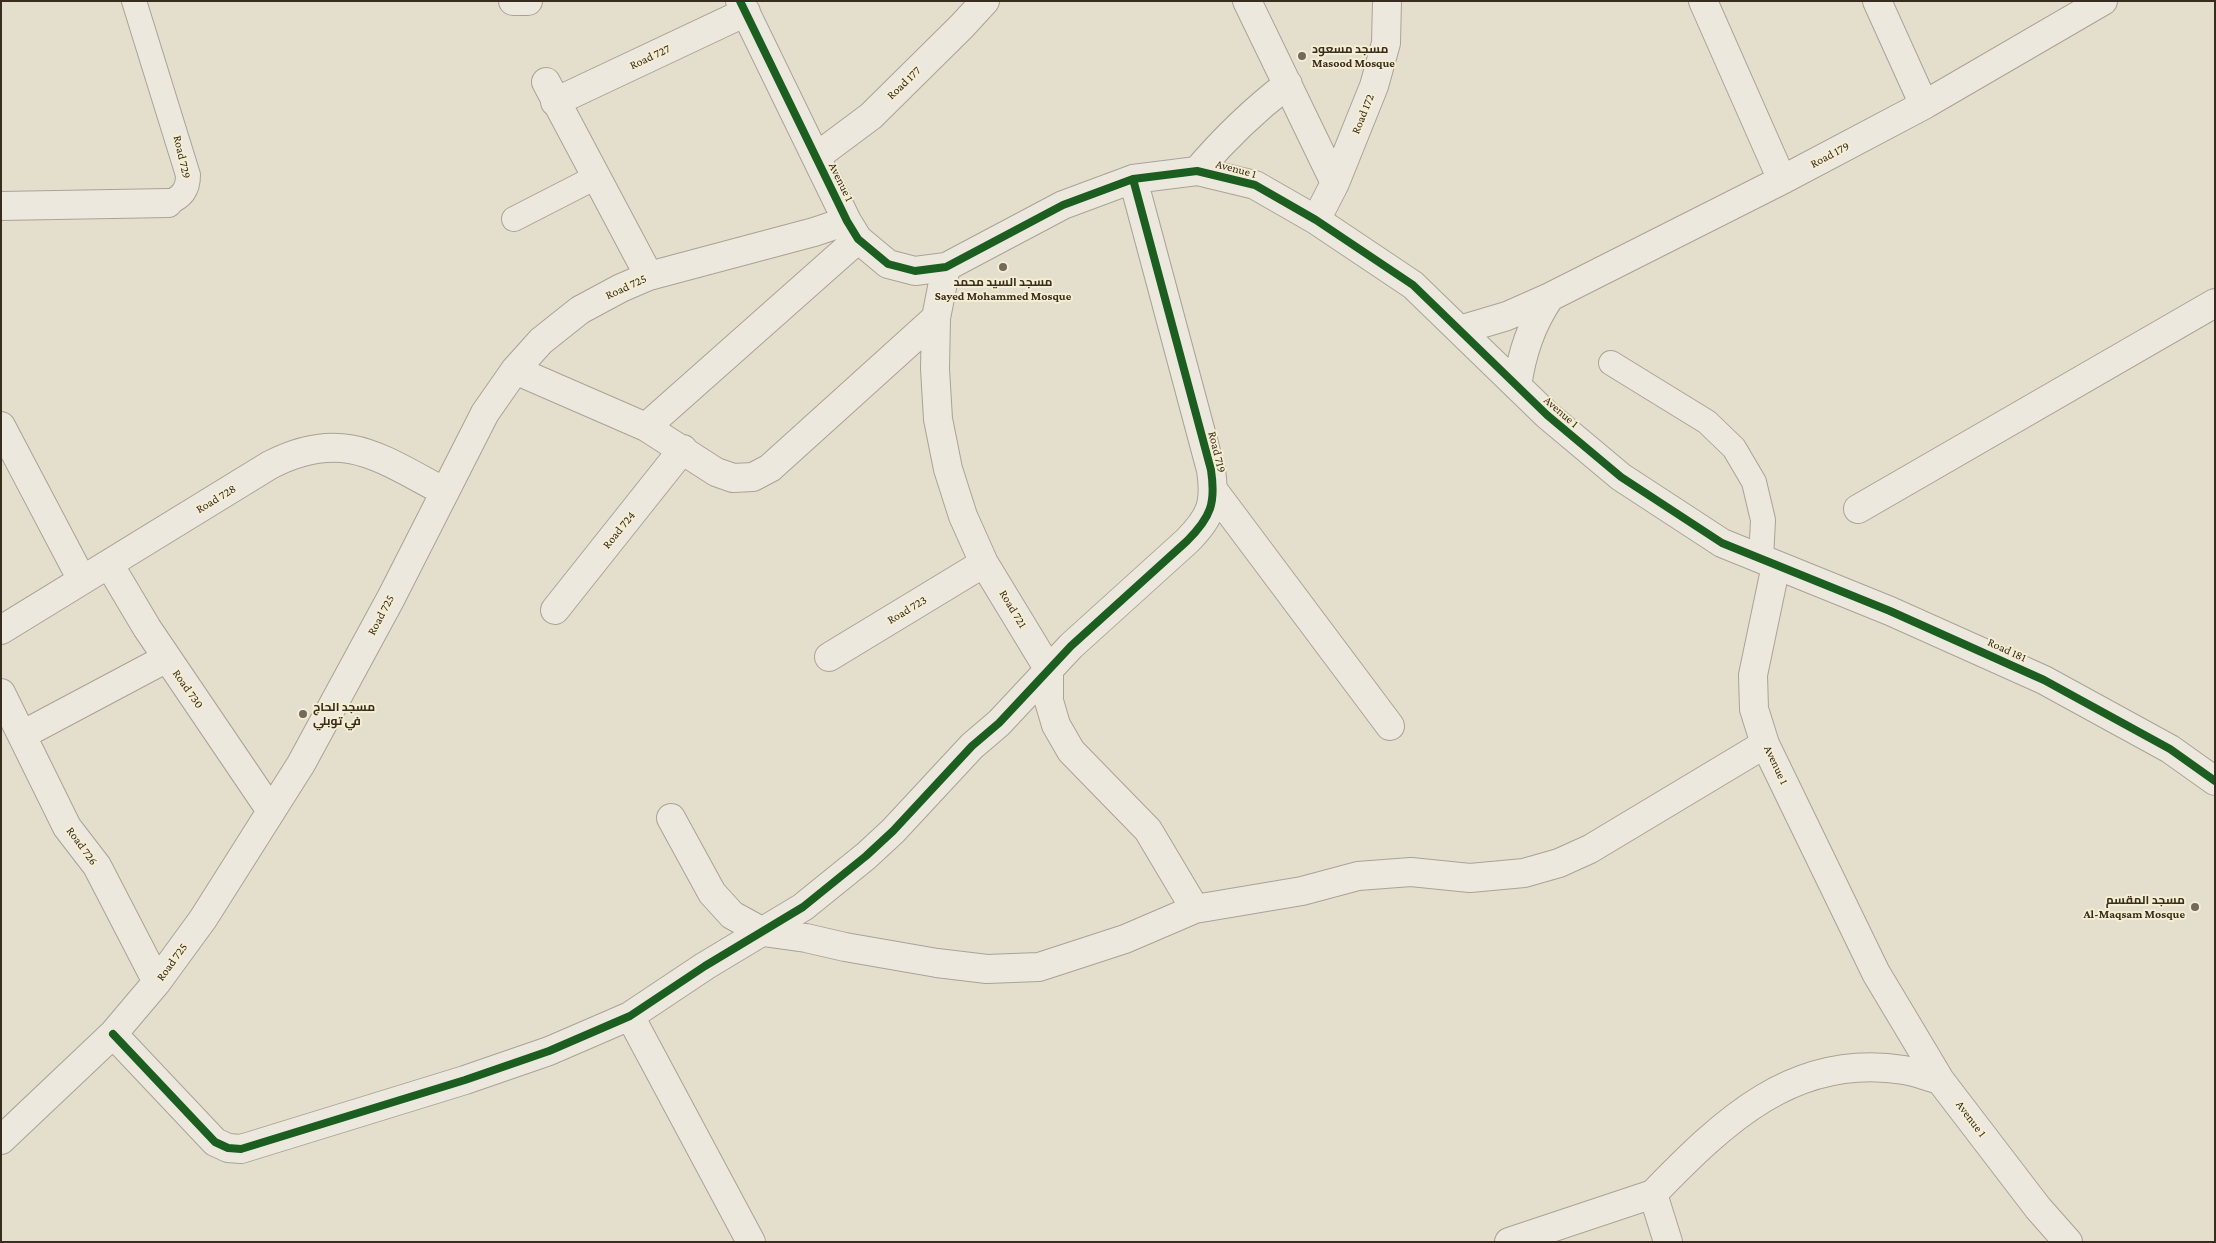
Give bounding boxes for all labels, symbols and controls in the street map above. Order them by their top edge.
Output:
street label: Road 727 [627,41,673,73]
place label: مسجد مسعود Masood Mosque [1312,42,1395,70]
marker: مسجد مسعود Masood Mosque [1296,50,1308,62]
street label: Road 177 [884,63,924,103]
street label: Road 172 [1348,92,1378,136]
street label: Road 729 [170,134,194,180]
street label: Road 179 [1808,139,1852,171]
street label: Avenue 1 [1214,157,1258,181]
street label: Avenue 1 [825,160,857,204]
marker: مسجد السيد محمد Sayed Mohammed Mosque [997,261,1009,273]
street label: Road 725 [603,271,649,303]
place label: مسجد السيد محمد Sayed Mohammed Mosque [935,275,1071,303]
street label: Avenue 1 [1541,393,1581,431]
street label: Road 719 [1205,430,1229,474]
street label: Road 728 [193,481,239,517]
street label: Road 724 [600,508,638,552]
street label: Road 721 [996,587,1030,631]
street label: Road 725 [364,592,398,638]
street label: Road 723 [885,593,929,627]
street label: Road 181 [1985,635,2029,665]
street label: Road 730 [169,667,207,711]
place label: مسجد الحاج في توبلي [313,700,375,728]
marker: مسجد الحاج في توبلي [297,708,309,720]
street label: Avenue 1 [1761,743,1791,787]
street label: Road 726 [63,824,101,868]
place label: مسجد المقسم Al-Maqsam Mosque [2083,893,2185,921]
marker: مسجد المقسم Al-Maqsam Mosque [2189,901,2201,913]
street label: Road 725 [153,940,191,984]
street label: Avenue 1 [1953,1098,1989,1140]

